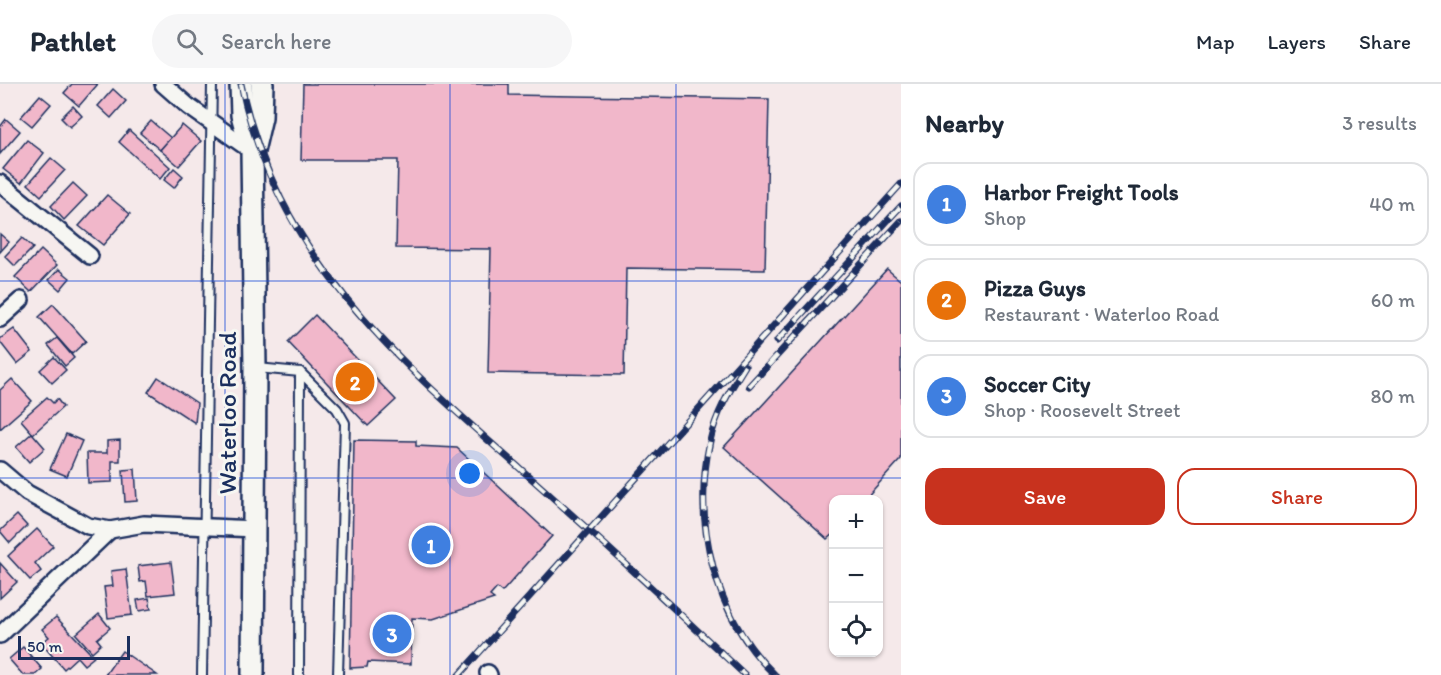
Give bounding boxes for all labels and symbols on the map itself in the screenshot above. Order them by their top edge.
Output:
street label: Waterloo Road [211,331,243,495]
pin: 2 [336,360,374,404]
your location [455,459,484,488]
pin: 1 [412,522,450,568]
pin: 3 [372,612,412,656]
scale bar [18,633,130,660]

